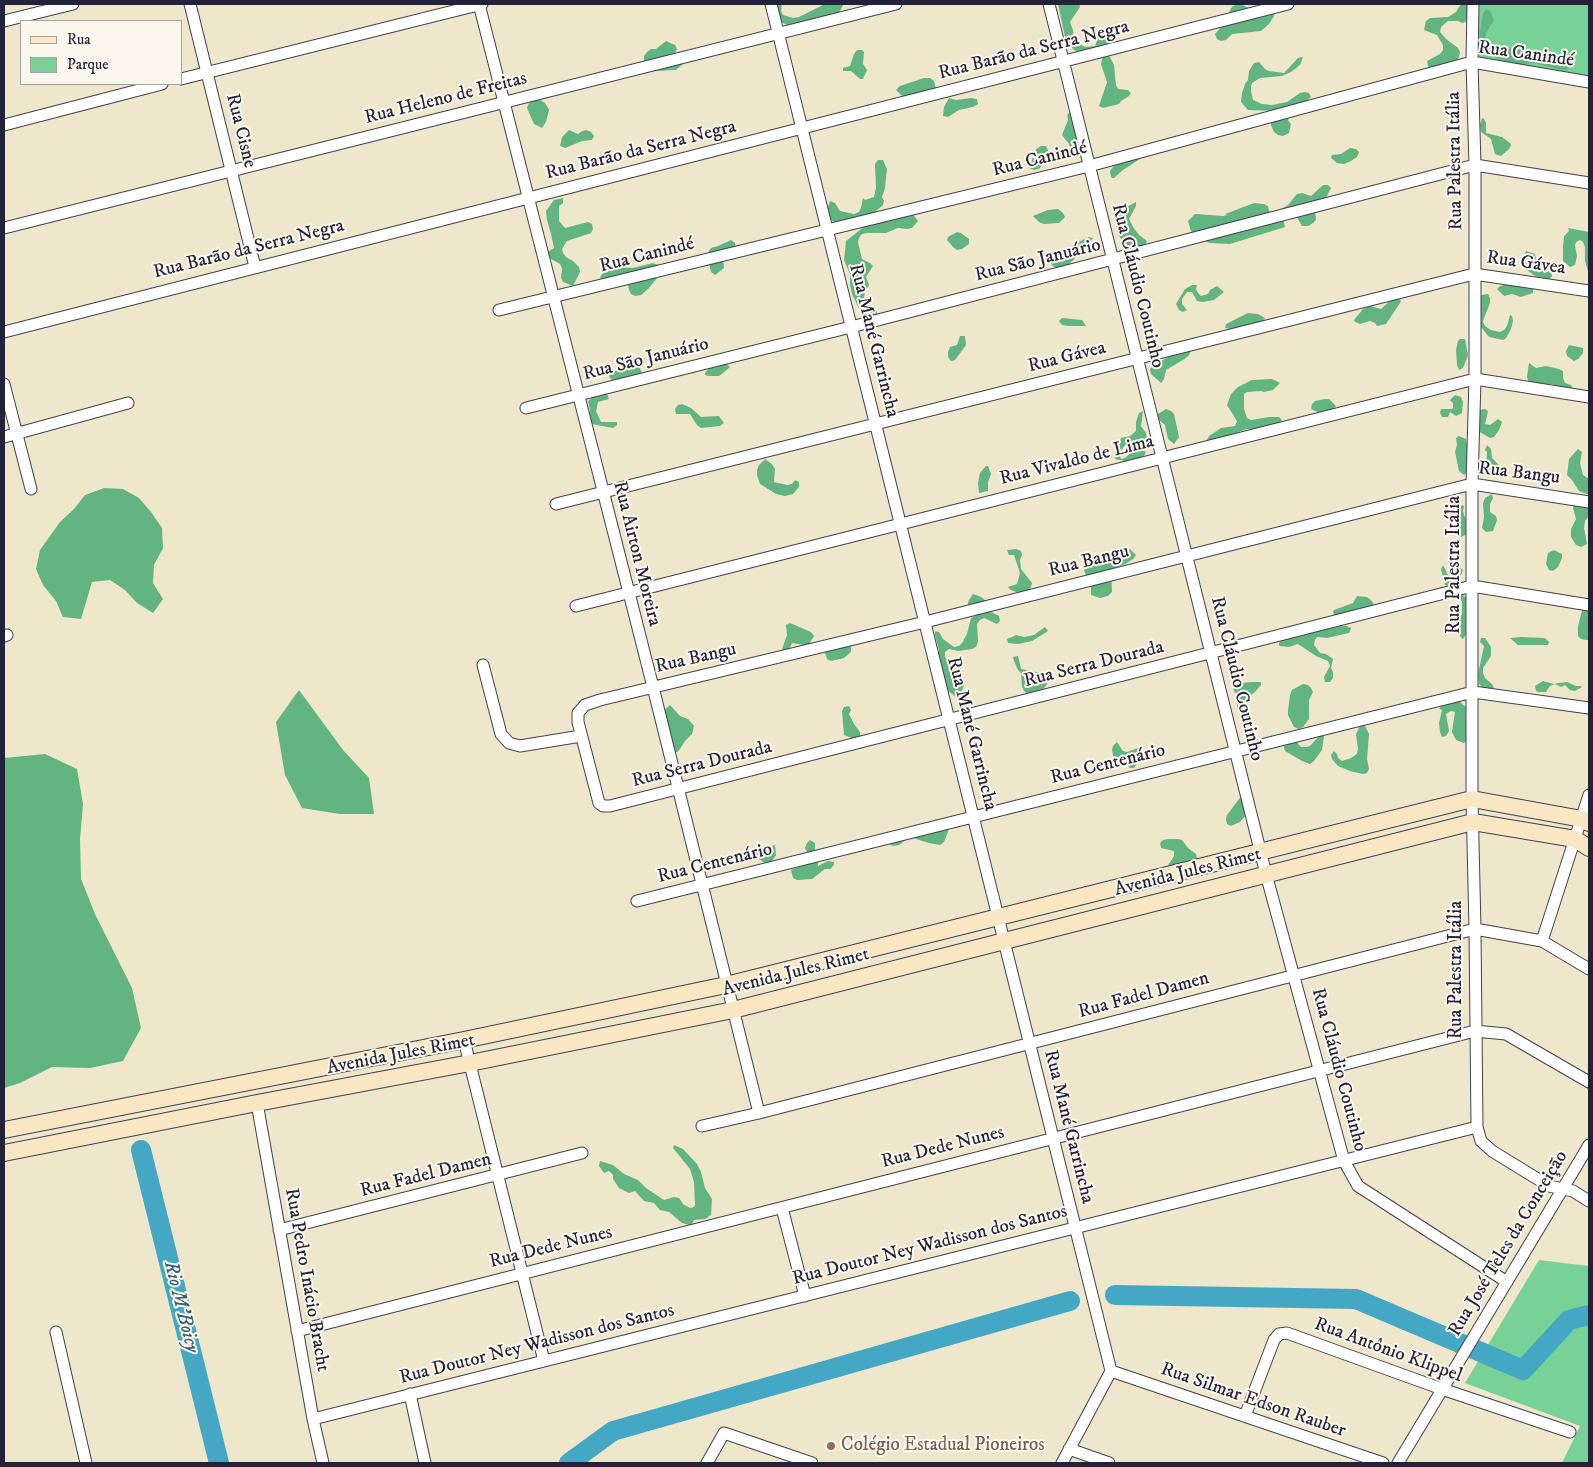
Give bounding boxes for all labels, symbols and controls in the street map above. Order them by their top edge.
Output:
street label: Rua Barão da Serra Negra [936,16,1132,86]
legend [20,20,182,85]
text: Rua [67,30,91,49]
street label: Rua Canindé [1477,37,1575,73]
text: Parque [67,55,108,74]
street label: Rua Heleno de Freitas [362,68,530,130]
street label: Rua Cisne [220,92,260,170]
street label: Rua Palestra Itália [1443,92,1469,230]
street label: Rua Barão da Serra Negra [543,116,739,186]
street label: Rua Canindé [990,137,1090,183]
street label: Rua Cláudio Coutinho [1106,202,1168,370]
street label: Rua Barão da Serra Negra [151,215,347,285]
street label: Rua Canindé [597,233,697,279]
street label: Rua São Januário [973,234,1103,288]
street label: Rua Gávea [1485,247,1567,281]
street label: Rua Mané Garrincha [843,262,903,420]
street label: Rua São Januário [581,333,711,387]
street label: Rua Gávea [1026,337,1108,379]
street label: Rua Vivaldo de Lima [998,431,1156,491]
street label: Rua Bangu [1477,458,1561,490]
street label: Rua Airton Moreira [607,479,665,629]
street label: Rua Palestra Itália [1444,496,1466,634]
street label: Rua Bangu [1046,541,1132,583]
street label: Rua Cláudio Coutinho [1205,595,1267,763]
street label: Rua Serra Dourada [1022,637,1166,693]
street label: Rua Bangu [653,639,739,679]
street label: Rua Mané Garrincha [941,655,1001,813]
street label: Rua Serra Dourada [630,737,774,793]
street label: Rua Centenário [1048,740,1168,790]
street label: Rua Centenário [655,839,775,889]
street label: Avenida Jules Rimet [1112,844,1264,902]
street label: Rua Palestra Itália [1446,901,1468,1039]
street label: Avenida Jules Rimet [720,944,872,1002]
street label: Rua Fadel Damen [1076,968,1212,1024]
street label: Rua Cláudio Coutinho [1305,986,1371,1154]
street label: Avenida Jules Rimet [325,1029,477,1081]
street label: Rua Mané Garrincha [1038,1048,1098,1206]
street label: Rua Dede Nunes [879,1122,1007,1174]
street label: Rua José Teles da Conceição [1444,1147,1574,1341]
street label: Rua Fadel Damen [358,1149,494,1203]
street label: Rua Pedro Inácio Bracht [279,1187,333,1373]
street label: Rua Doutor Ney Wadisson dos Santos [790,1201,1070,1291]
street label: Rua Dede Nunes [487,1222,615,1274]
water label: Rio M'Boicy [157,1259,203,1355]
street label: Rua Doutor Ney Wadisson dos Santos [397,1300,677,1390]
street label: Rua Antônio Klippel [1311,1314,1465,1388]
street label: Rua Silmar Edson Rauber [1157,1359,1349,1443]
place label: Colégio Estadual Pioneiros [841,1435,1045,1457]
marker: Colégio Estadual Pioneiros [825,1440,837,1452]

